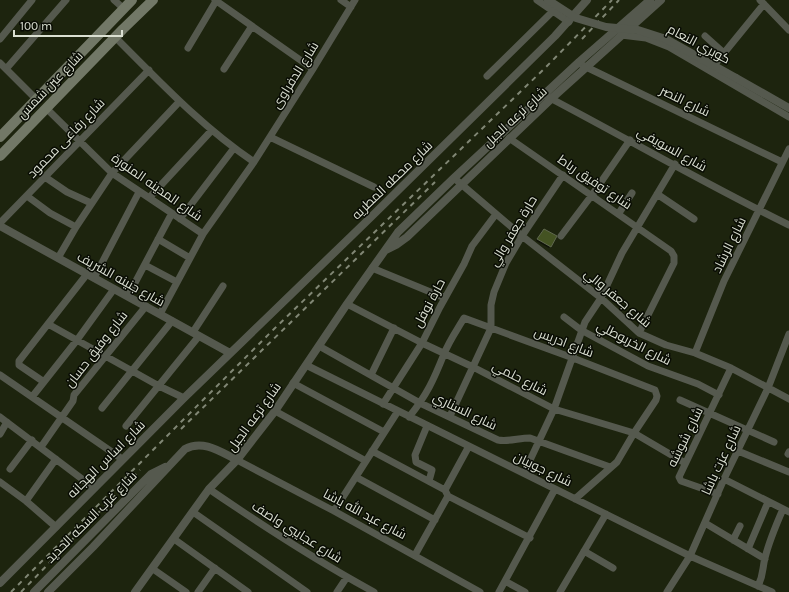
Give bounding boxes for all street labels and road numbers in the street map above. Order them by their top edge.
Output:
street label: كوبري النعام [664,21,733,69]
street label: شارع الدفراوى [268,39,322,112]
street label: شارع عين شمس [14,48,87,122]
street label: شارع النصر [656,82,712,120]
street label: شارع ترعه الجبل [480,84,551,151]
street label: شارع رفاعى محمود [24,95,108,181]
street label: شارع السويفي [633,124,709,177]
street label: شارع محطه المطريه [349,138,436,223]
street label: شارع المدينه المنورة [108,150,205,225]
street label: شارع توفيق رباط [554,152,635,213]
street label: حارة جعفر والي [486,193,543,271]
street label: شارع الرشاد [709,215,750,276]
street label: شارع جنينه الشريف [74,249,167,310]
street label: شارع جعفر والي [580,266,655,333]
street label: حارة نوفل [410,276,448,330]
street label: شارع وفيق حسان [62,308,131,391]
street label: شارع الخربوطلي [593,318,674,371]
street label: شارع ادريس [532,324,596,361]
street label: شارع حلمي [489,358,550,401]
street label: شارع ترعه الجبل [224,380,285,455]
street label: شارع السناري [429,389,499,436]
street label: شارع شوشه [664,405,707,470]
street label: شارع اساس الهجانه [64,417,149,502]
street label: شارع عزت باشا [698,423,745,498]
street label: شارع جوبيان [511,448,575,490]
street label: شارع غرب السكه الحديد [42,468,140,566]
street label: شارع عبد الله باشا [320,485,410,543]
street label: شارع عجايبي واصف [248,498,345,568]

